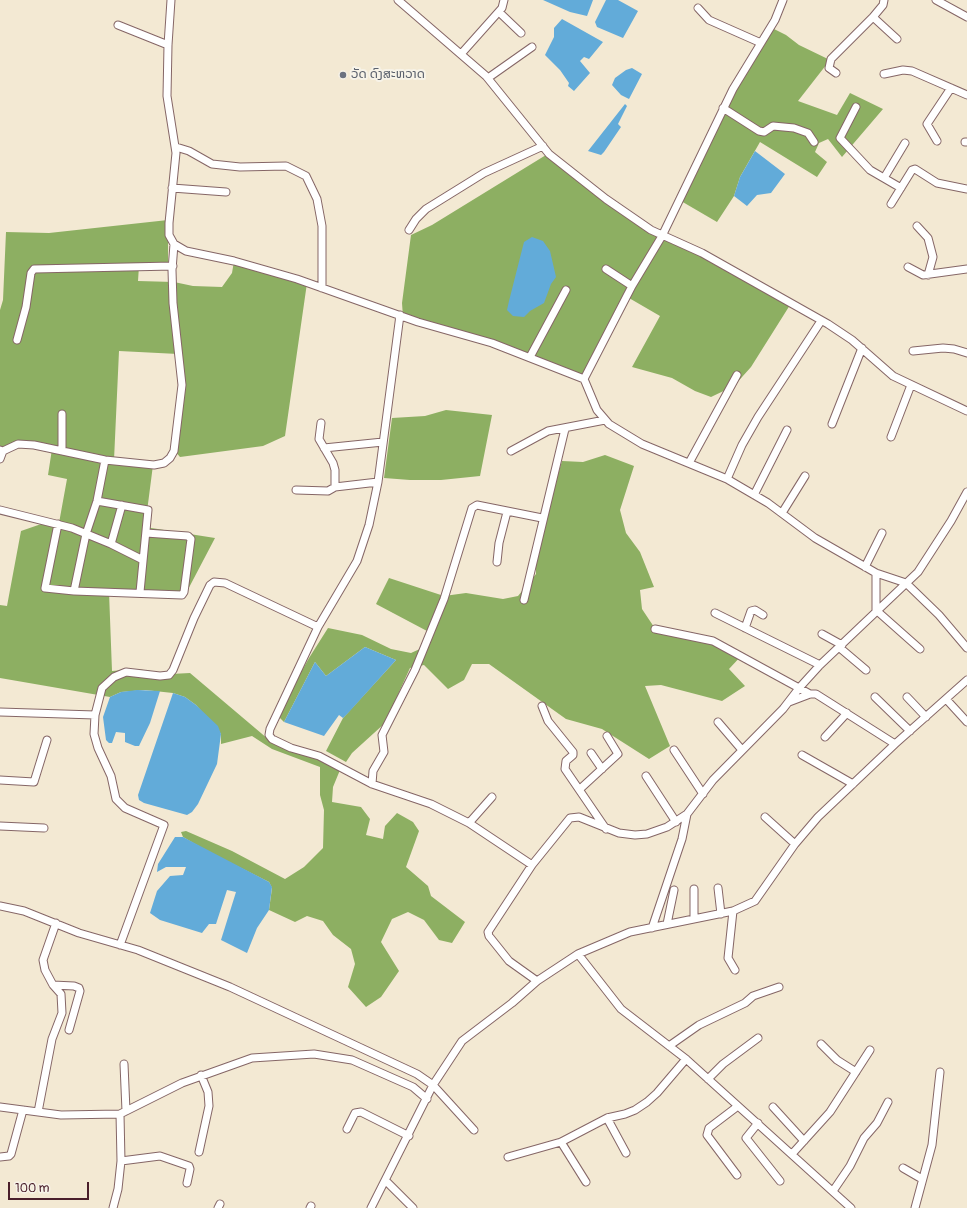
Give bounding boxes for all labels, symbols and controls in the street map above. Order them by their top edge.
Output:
place label: ວັດ ດົງສະຫວາດ [351,67,425,83]
marker: ວັດ ດົງສະຫວາດ [338,70,348,80]
scale bar [10,1174,91,1200]
text: 100 m [15,1181,49,1196]

